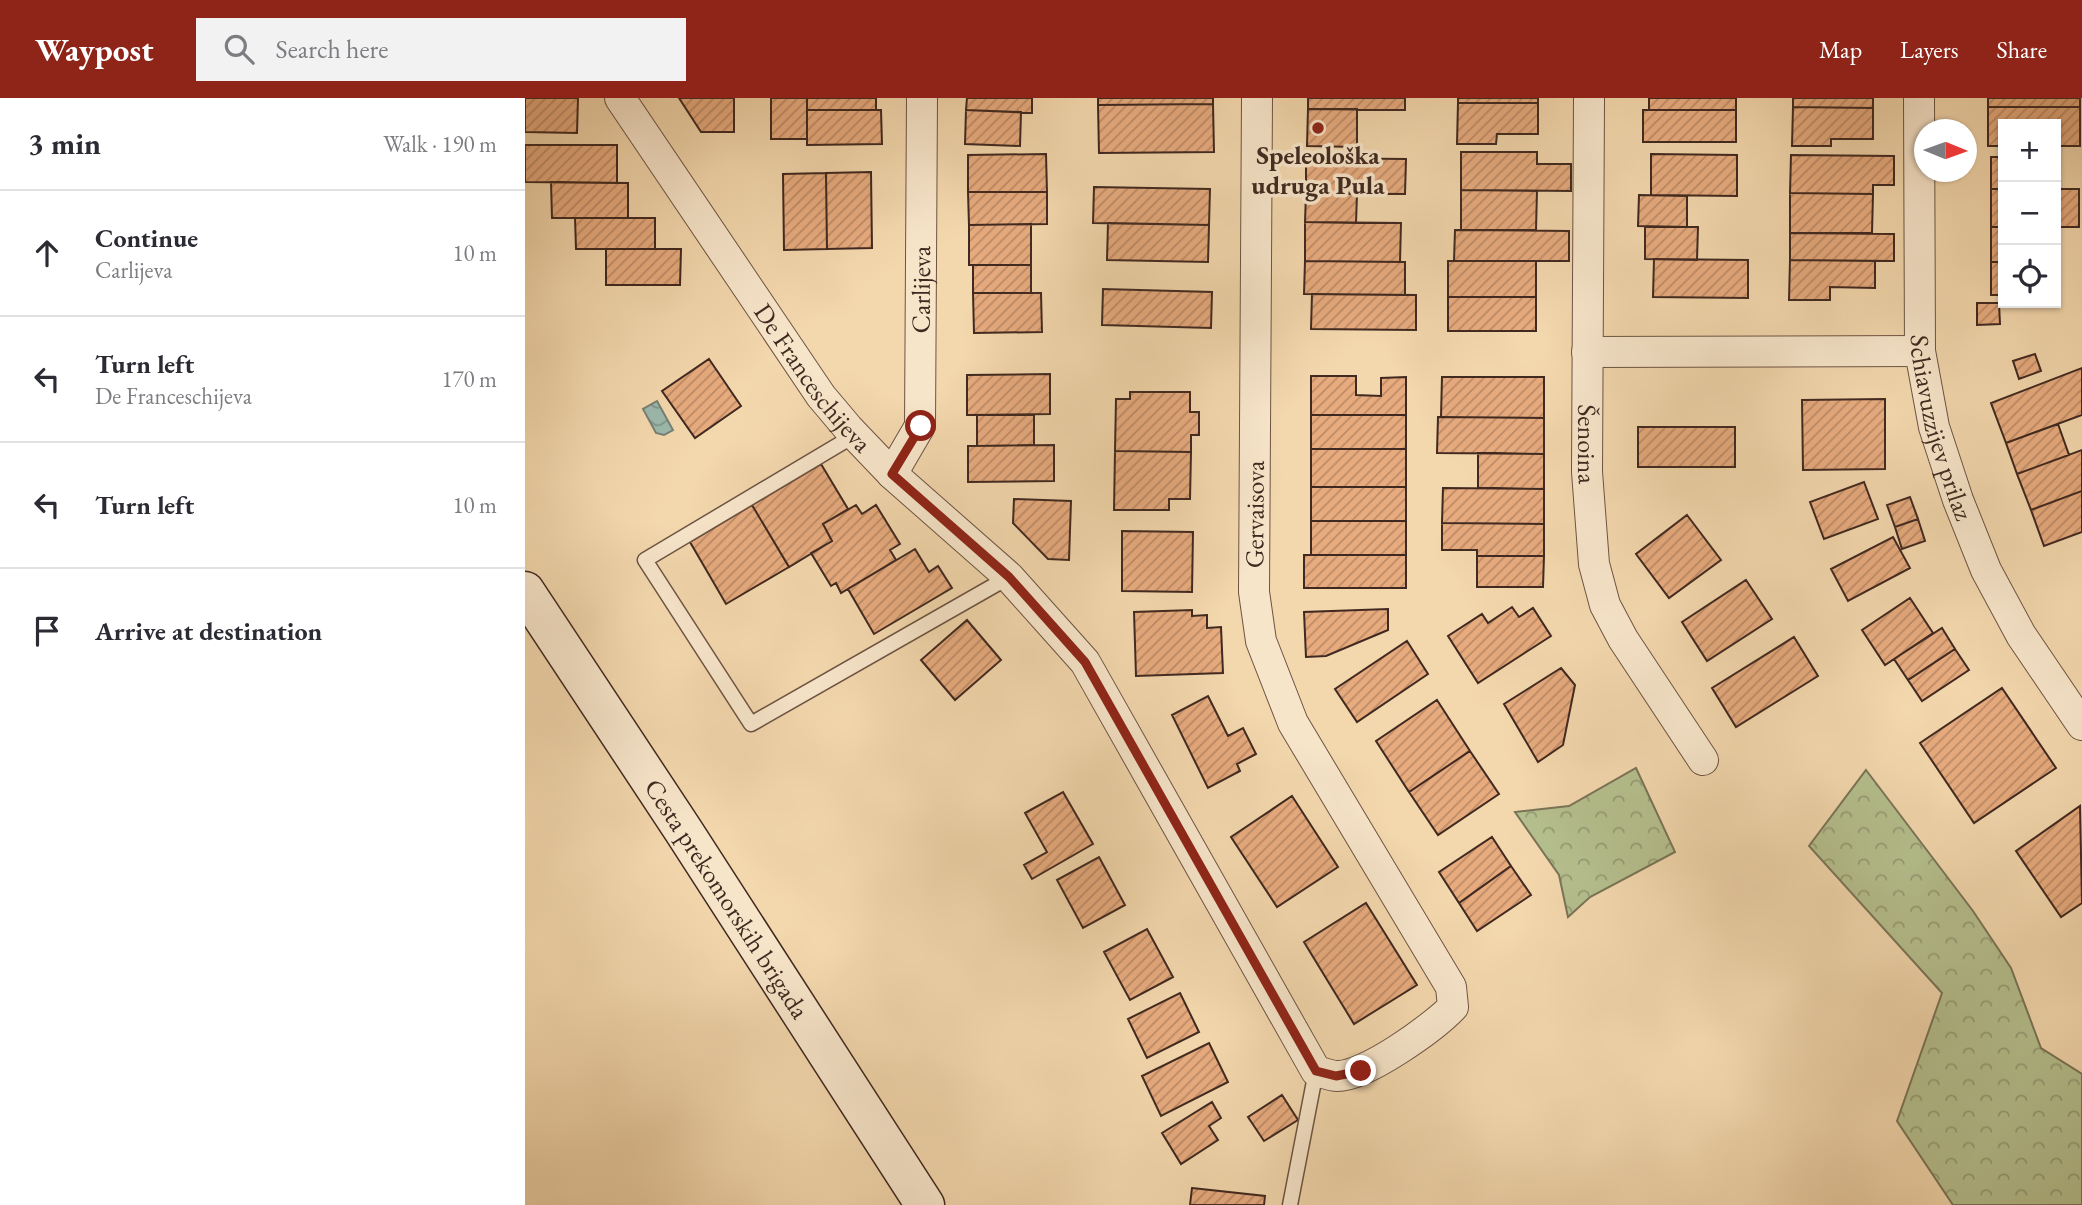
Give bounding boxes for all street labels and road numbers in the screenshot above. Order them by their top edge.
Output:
street label: Carlijeva [904,245,938,333]
street label: De Franceschijeva [746,297,880,460]
street label: Schiavuzzijev prilaz [1903,335,1981,525]
street label: Šenoina [1570,404,1605,486]
street label: Gervaisova [1237,460,1272,568]
street label: Cesta prekomorskih brigada [637,772,818,1026]

